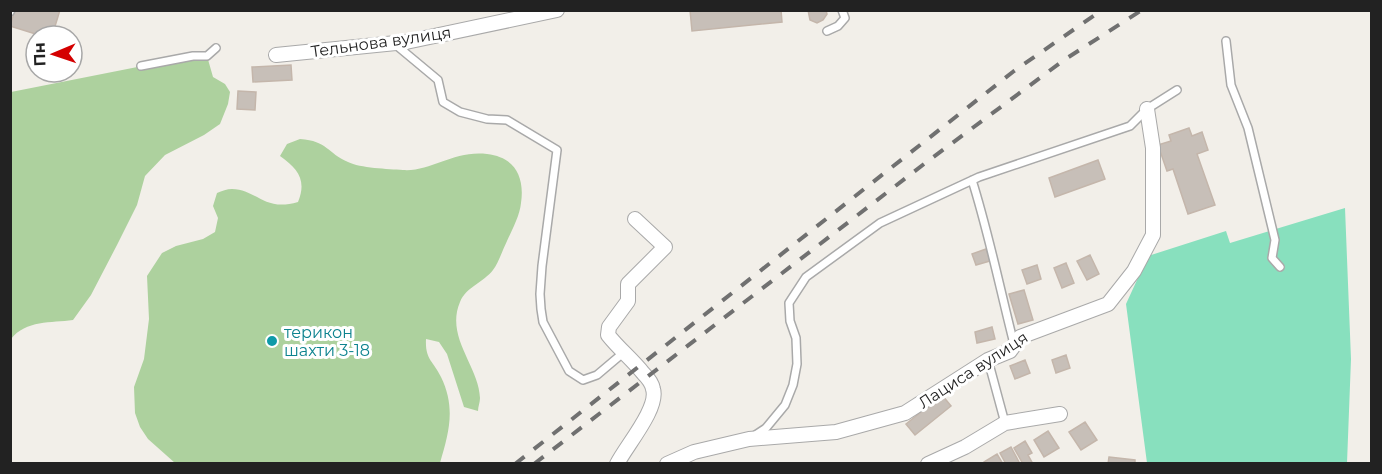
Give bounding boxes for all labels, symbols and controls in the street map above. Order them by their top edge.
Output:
street label: Тельнова вулиця [310,23,452,61]
north arrow [24,24,84,84]
text: Пн [30,42,49,67]
place label: терикон шахти 3-18 [284,323,370,360]
street label: Лациса вулиця [915,328,1031,412]
marker: терикон шахти 3-18 [265,334,279,348]

